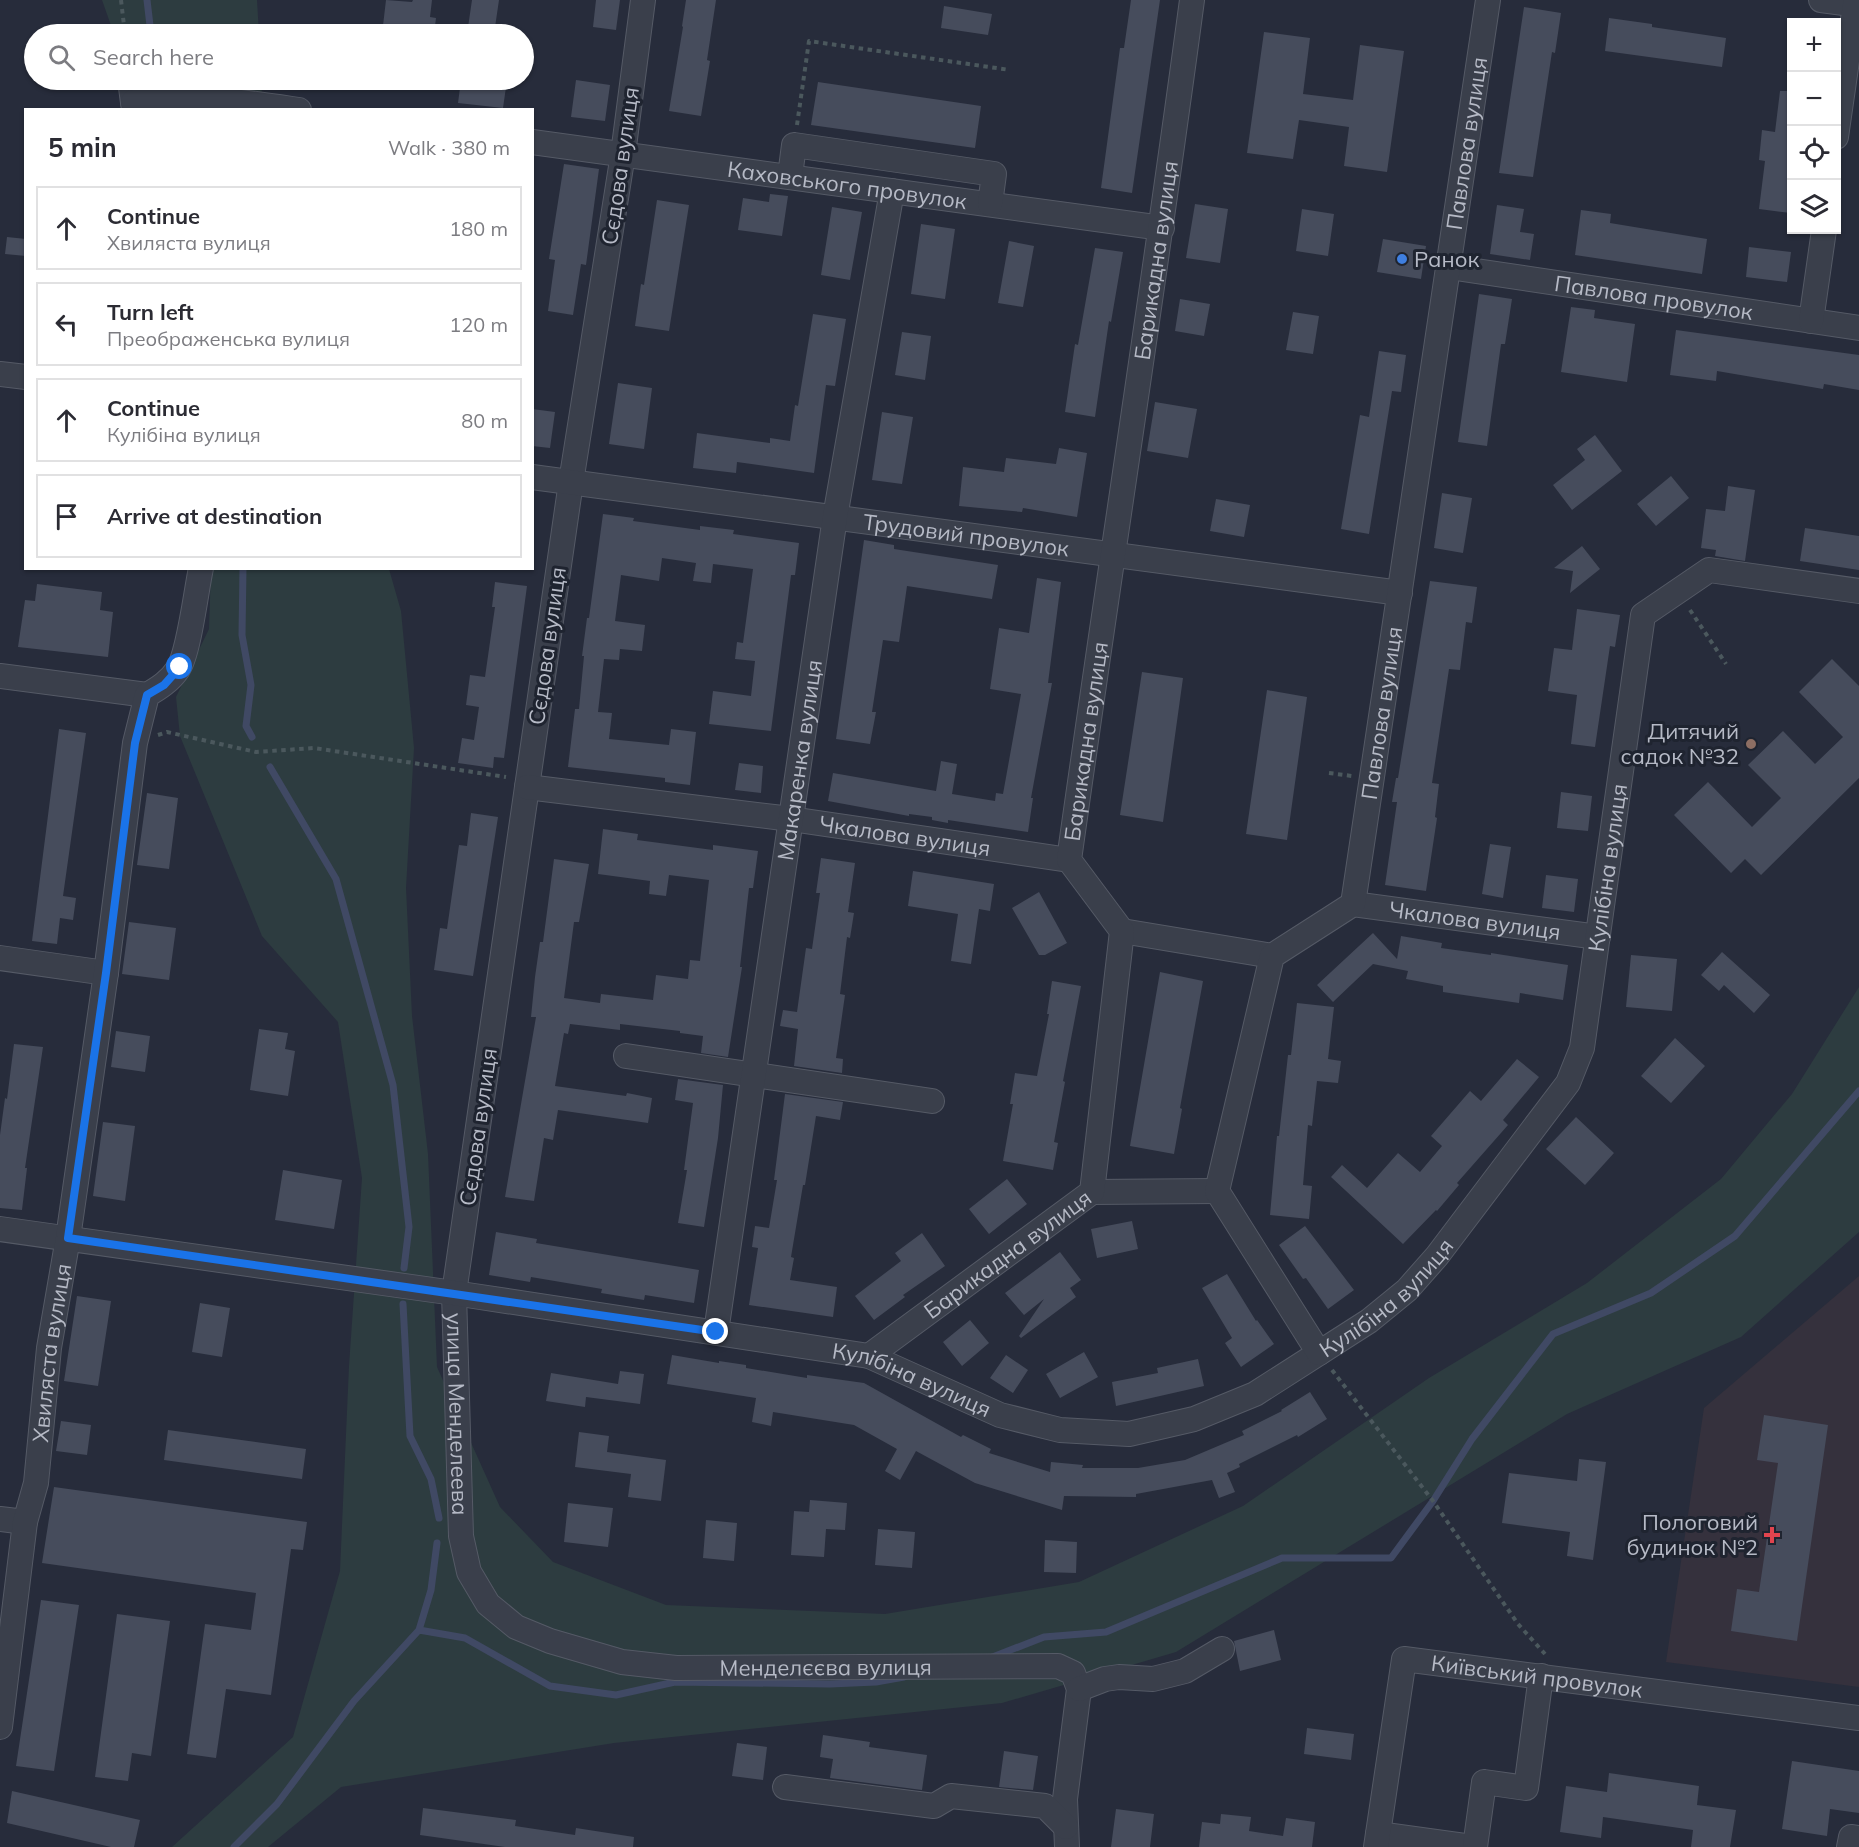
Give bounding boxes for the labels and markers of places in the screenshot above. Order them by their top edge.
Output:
place label: Ранок [1414,245,1479,273]
marker: Ранок [1395,252,1409,266]
place label: Дитячий садок №32 [1620,717,1739,770]
marker: Дитячий садок №32 [1744,737,1758,751]
place label: Пологовий будинок №2 [1627,1508,1758,1561]
marker: Пологовий будинок №2 [1763,1526,1781,1544]

